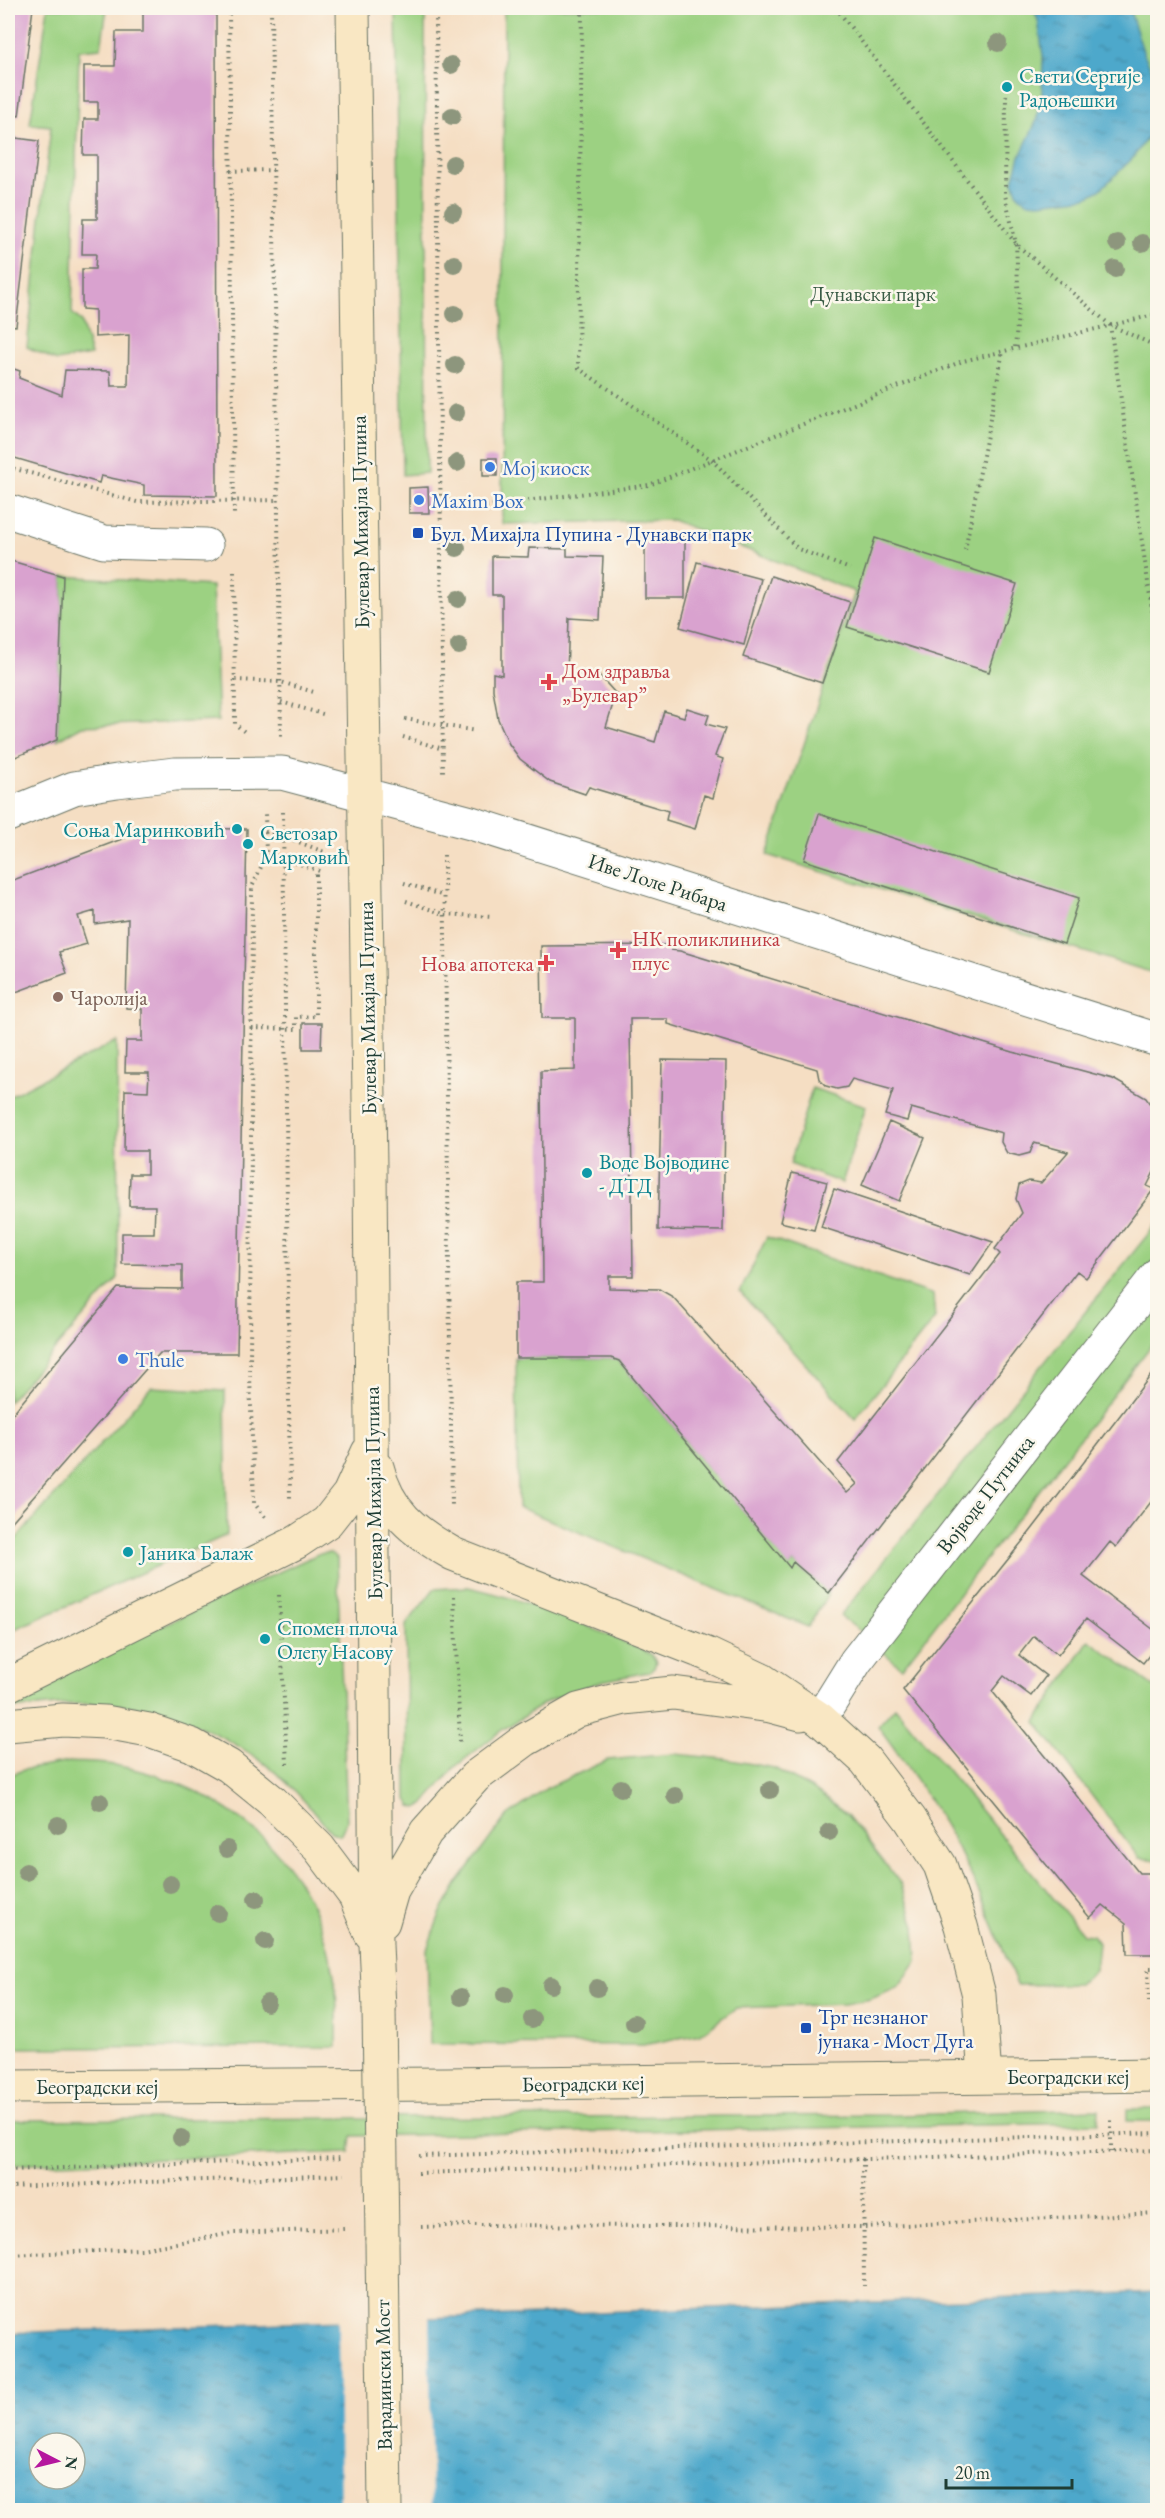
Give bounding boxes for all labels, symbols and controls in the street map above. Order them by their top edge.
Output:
place label: Свети Сергије Радоњешки [1019,62,1140,113]
marker: Свети Сергије Радоњешки [1000,80,1014,94]
park label: Дунавски парк [810,280,936,307]
street label: Булевар Михајла Пупина [345,414,375,629]
place label: Мој киоск [502,454,590,481]
marker: Мој киоск [483,460,497,474]
place label: Maxim Box [431,487,524,514]
marker: Maxim Box [412,493,426,507]
place label: Бул. Михајла Пупина - Дунавски парк [430,520,752,547]
marker: Бул. Михајла Пупина - Дунавски парк [411,526,425,540]
place label: Дом здравља „Булевар” [562,657,671,708]
marker: Дом здравља „Булевар” [540,673,558,691]
place label: Соња Маринковић [63,816,225,843]
place label: Светозар Марковић [260,819,349,870]
marker: Соња Маринковић [230,822,244,836]
marker: Светозар Марковић [241,837,255,851]
street label: Иве Лоле Рибара [585,847,732,917]
street label: Булевар Михајла Пупина [352,900,382,1115]
place label: НК поликлиника плус [632,925,781,976]
marker: НК поликлиника плус [609,941,627,959]
place label: Нова апотека [421,950,535,977]
marker: Нова апотека [539,956,553,970]
place label: Чаролија [70,984,148,1011]
marker: Чаролија [51,990,65,1004]
place label: Воде Војводине - ДТД [599,1148,729,1199]
marker: Воде Војводине - ДТД [580,1166,594,1180]
place label: Thule [135,1346,184,1373]
marker: Thule [116,1352,130,1366]
street label: Булевар Михајла Пупина [358,1385,388,1600]
street label: Војводе Путника [930,1429,1040,1559]
place label: Јаника Балаж [138,1539,254,1566]
marker: Јаника Балаж [121,1545,135,1559]
place label: Спомен плоча Олегу Насову [277,1614,399,1665]
marker: Спомен плоча Олегу Насову [258,1632,272,1646]
place label: Трг незнаног јунака - Мост Дуга [817,2003,974,2054]
marker: Трг незнаног јунака - Мост Дуга [799,2021,813,2035]
street label: Београдски кеј [1007,2063,1129,2090]
street label: Београдски кеј [521,2068,645,2098]
street label: Београдски кеј [36,2073,158,2100]
street label: Варадински Мост [368,2299,398,2451]
north arrow [27,2431,87,2491]
scale bar [946,2452,1072,2490]
text: N [60,2455,83,2471]
text: 20 m [955,2461,990,2484]

